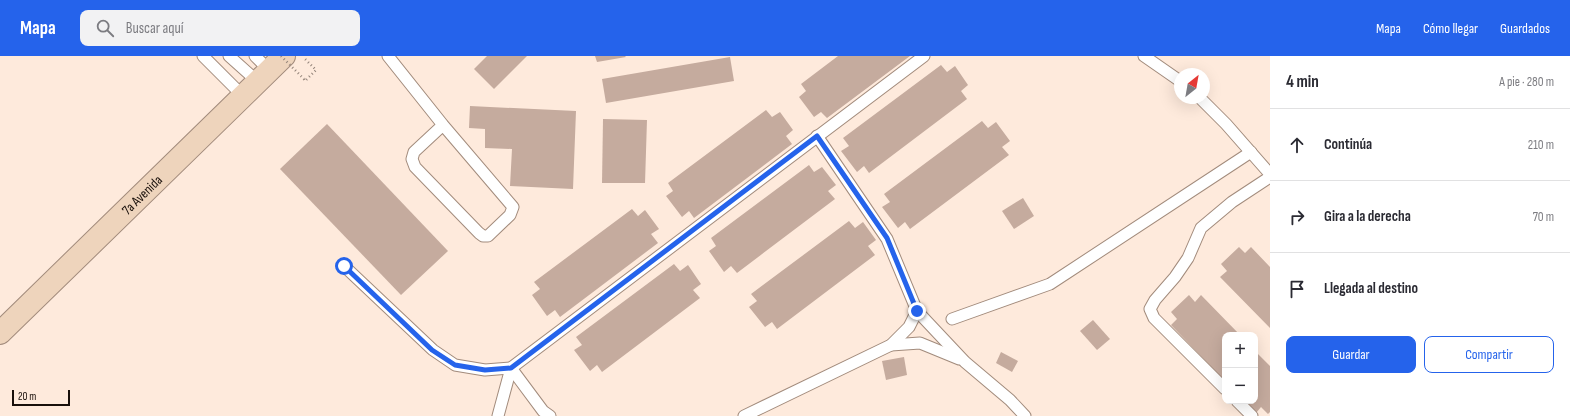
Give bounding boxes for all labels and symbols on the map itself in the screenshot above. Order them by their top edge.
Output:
north arrow [1174,68,1210,104]
street label: 7a Avenida [118,172,166,219]
route start [335,257,353,275]
route end [908,302,926,320]
scale bar [12,388,70,407]

